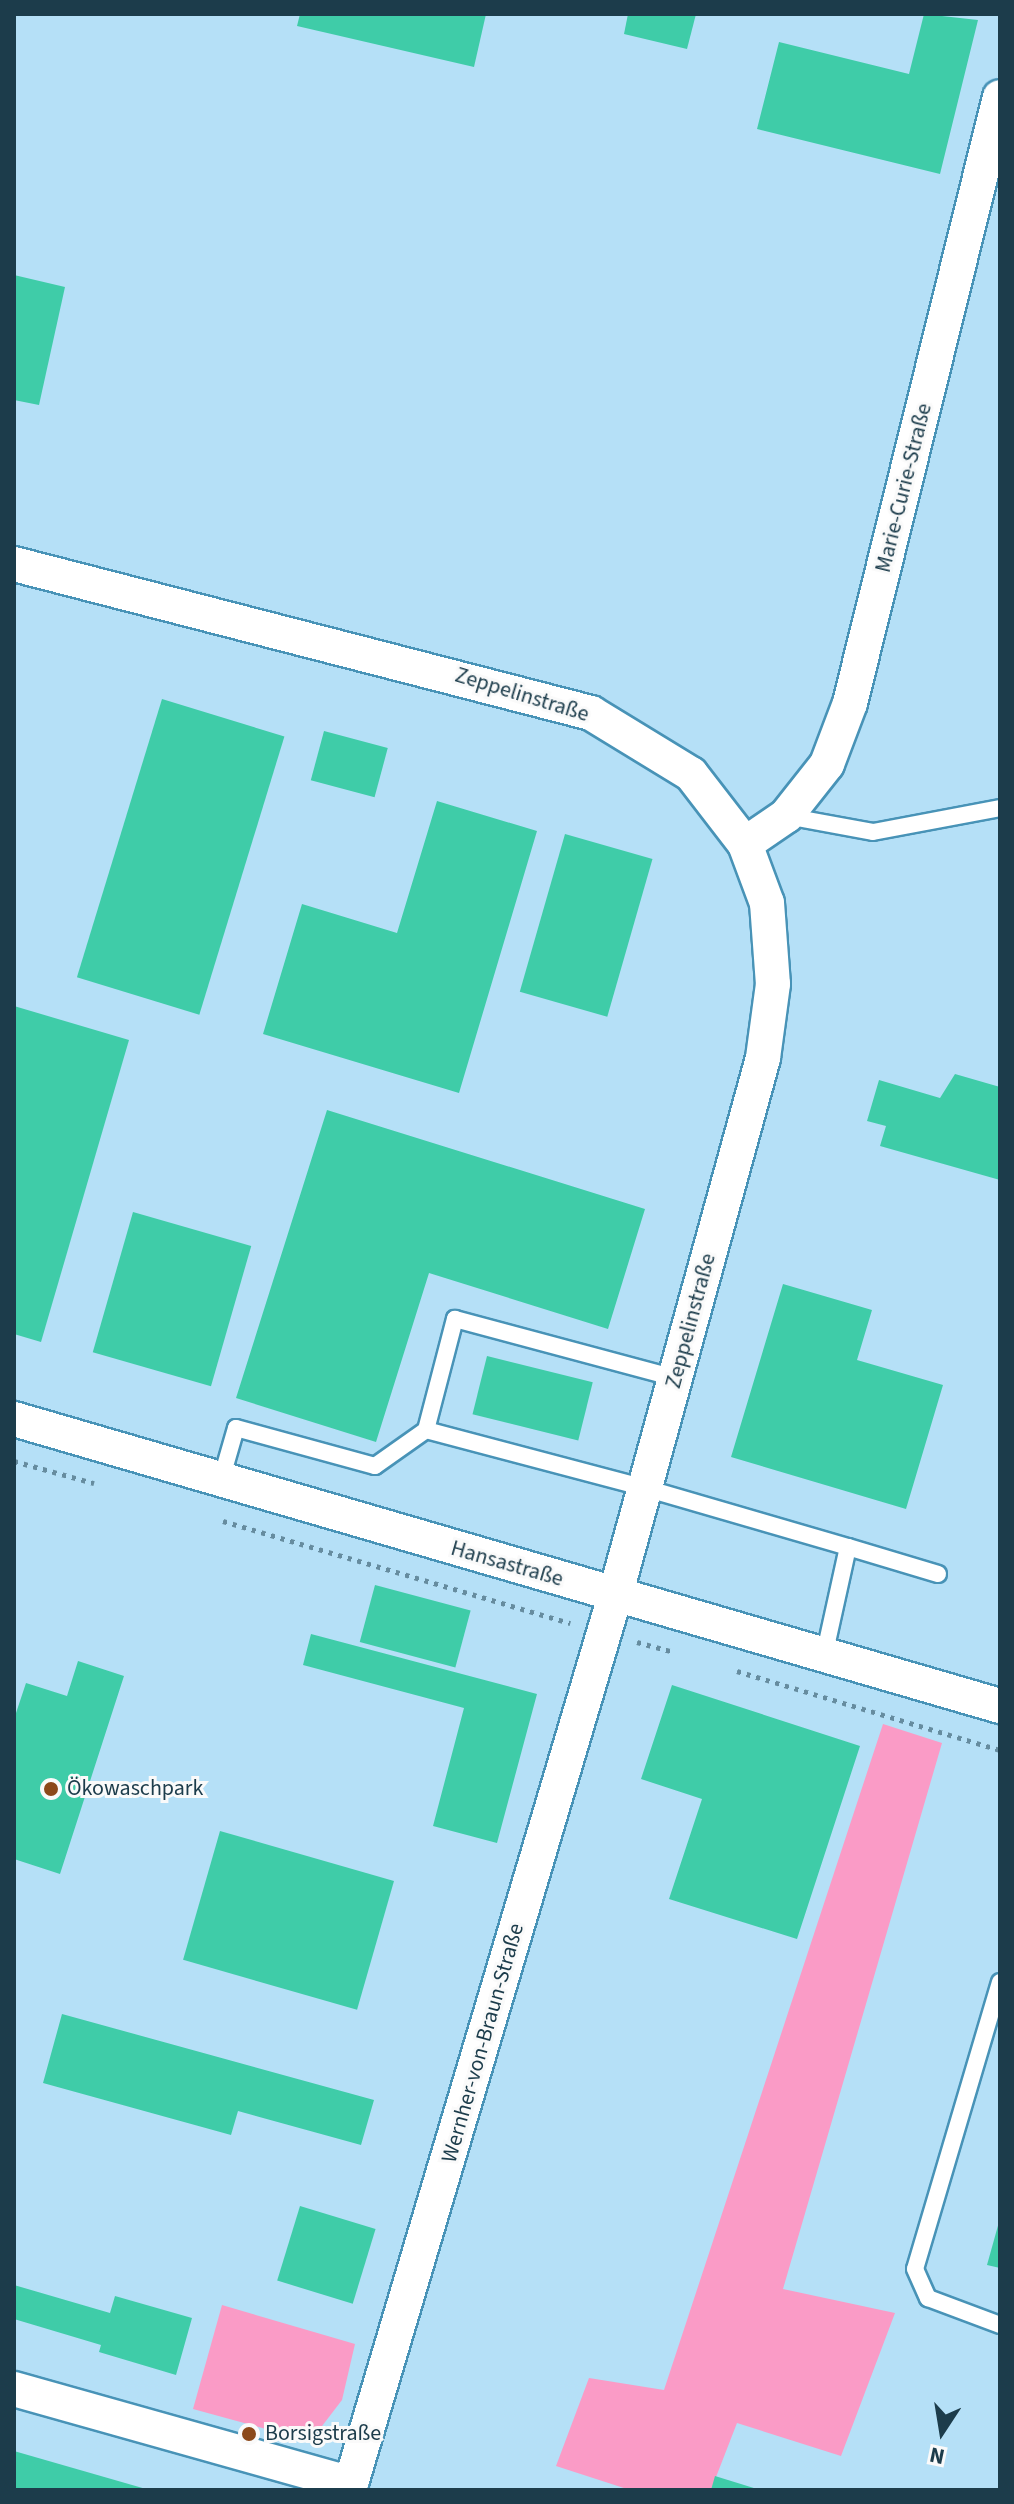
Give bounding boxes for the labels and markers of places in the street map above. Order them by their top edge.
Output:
place label: Ökowaschpark [67,1776,203,1802]
marker: Ökowaschpark [42,1780,60,1798]
place label: Borsigstraße [265,2421,381,2447]
marker: Borsigstraße [240,2425,258,2443]

